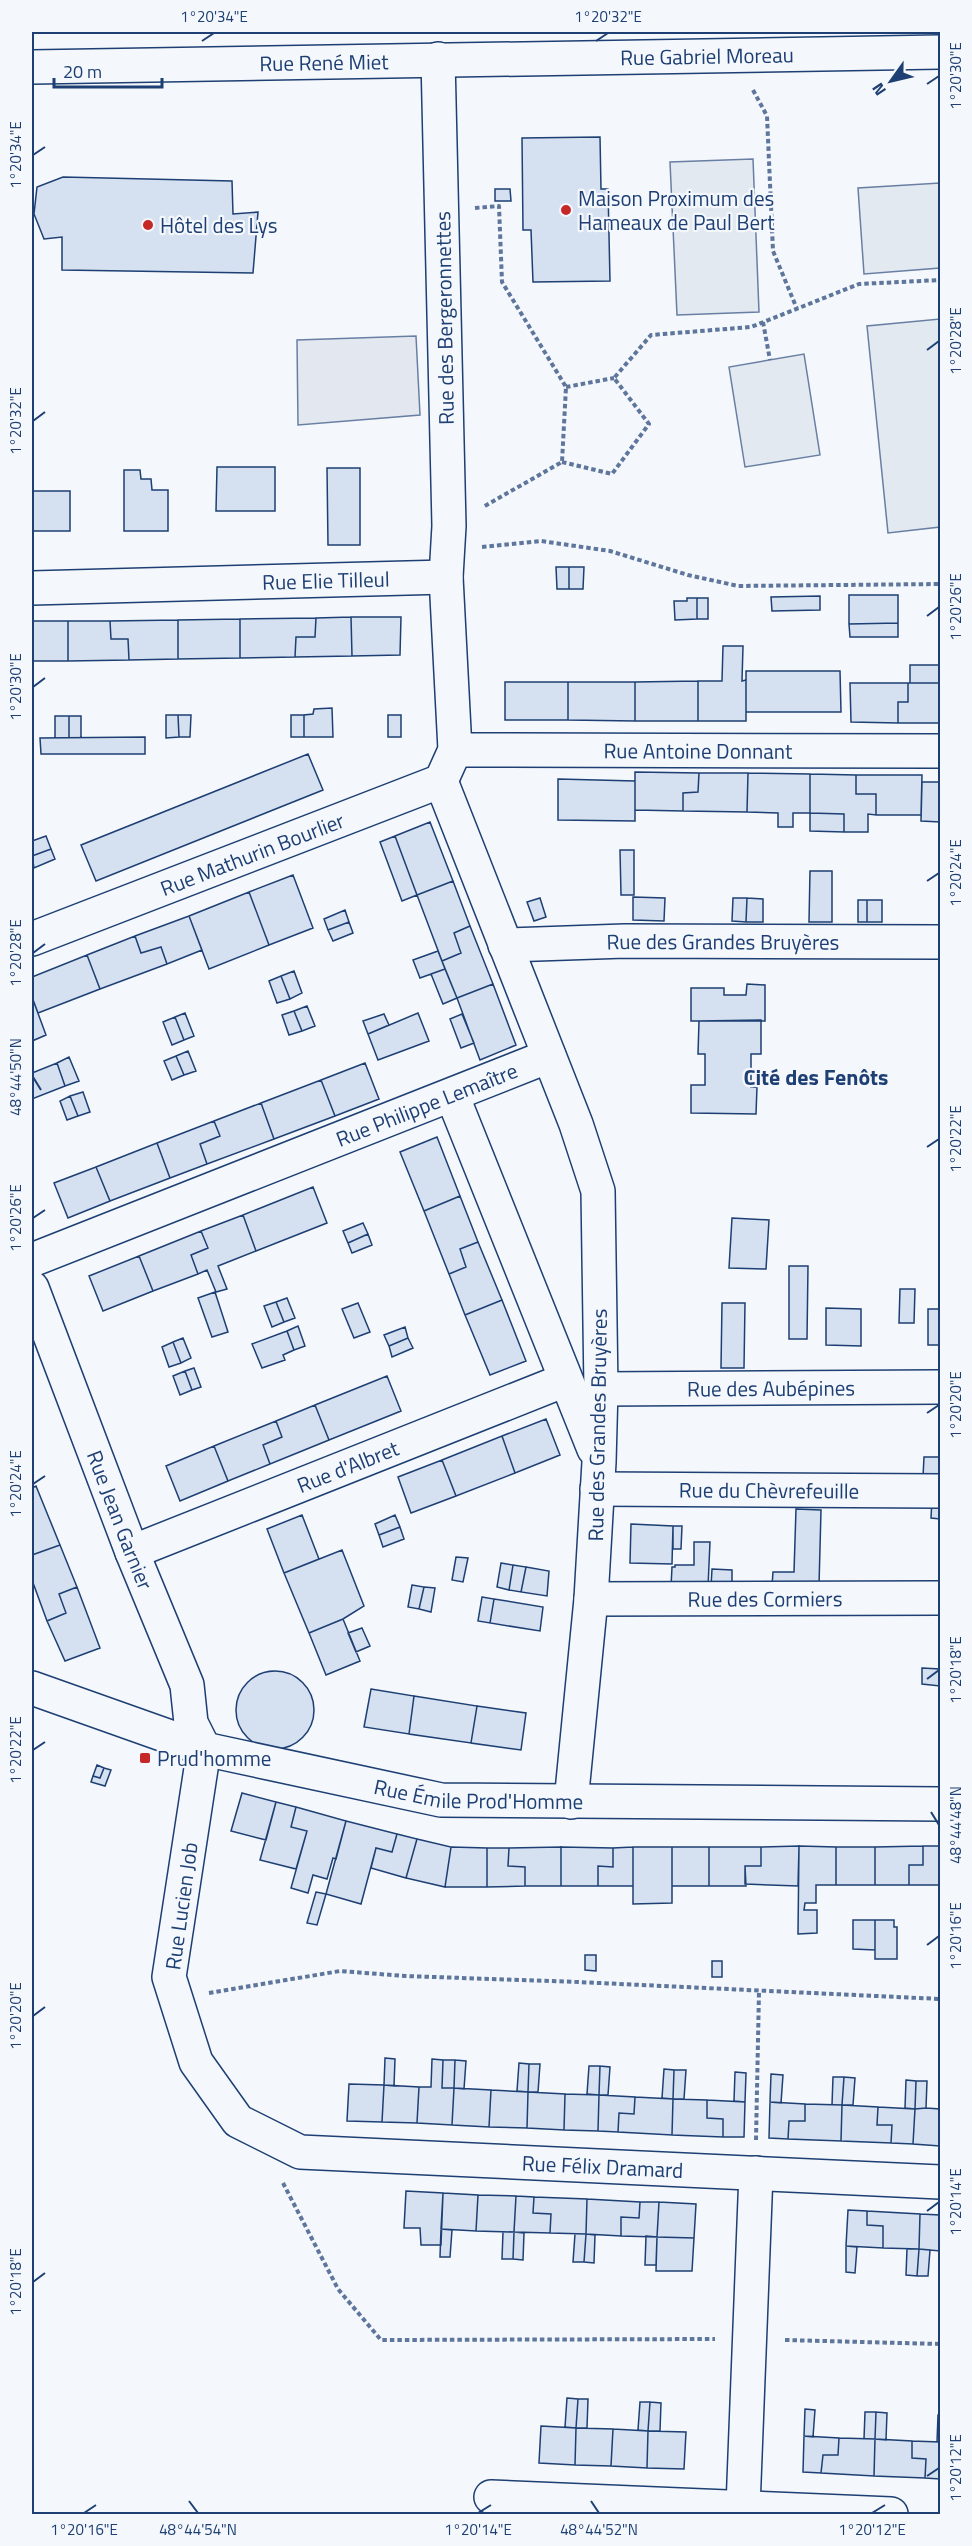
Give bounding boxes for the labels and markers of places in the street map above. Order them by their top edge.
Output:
place label: Maison Proximum des Hameaux de Paul Bert [578,182,775,238]
marker: Maison Proximum des Hameaux de Paul Bert [559,203,573,217]
place label: Hôtel des Lys [160,209,277,241]
marker: Hôtel des Lys [141,218,155,232]
place label: Prud'homme [157,1742,271,1774]
marker: Prud'homme [138,1751,152,1765]

